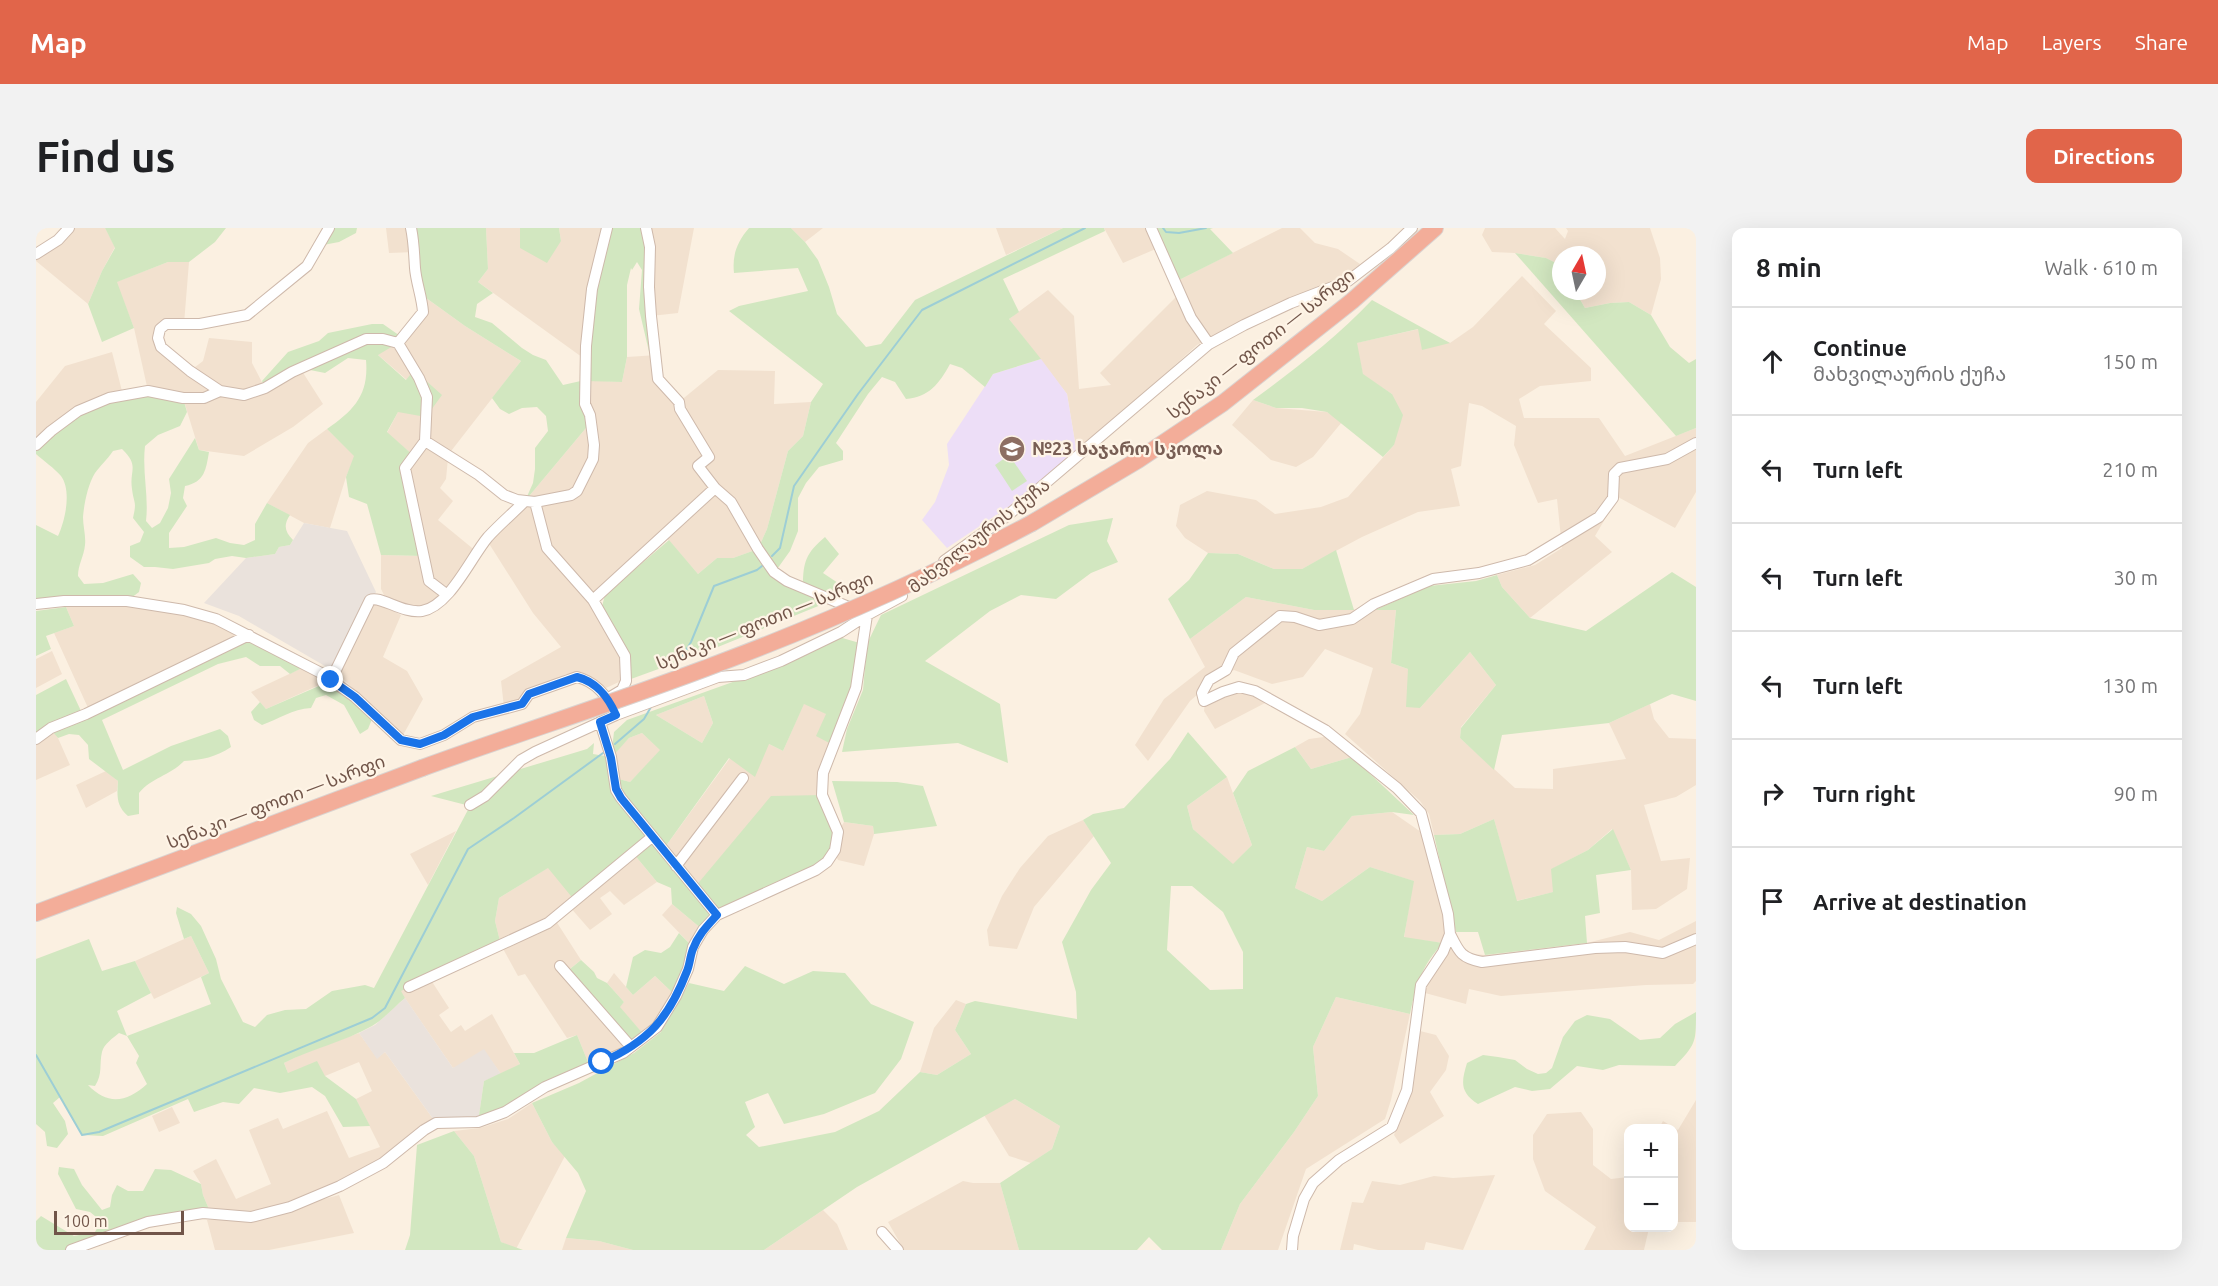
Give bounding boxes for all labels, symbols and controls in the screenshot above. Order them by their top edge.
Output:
text: Map [30,27,87,58]
text: Map [1967,30,2008,54]
text: Layers [2041,30,2102,54]
text: Share [2135,30,2188,54]
button: Directions [2026,129,2182,183]
text: Find us [36,133,175,180]
north arrow [1552,246,1606,300]
text: 8 min [1756,253,1822,282]
text: Walk · 610 m [2045,256,2158,279]
street label: სენაკი — ფოთი — სარფი [1163,264,1359,424]
text: Continue [1813,335,1907,360]
icon: ahead [1756,345,1789,378]
text: 150 m [2102,350,2158,373]
text: მახვილაურის ქუჩა [1813,362,2006,385]
school or university icon: №23 საჯარო სკოლა [997,434,1027,464]
place label: №23 საჯარო სკოლა [1032,438,1223,460]
icon: left [1756,453,1789,486]
text: Turn left [1813,457,1903,482]
text: 210 m [2102,458,2158,481]
street label: მახვილაურის ქუჩა [904,474,1054,598]
icon: left [1756,561,1789,594]
text: Turn left [1813,565,1903,590]
text: 30 m [2114,566,2158,589]
street label: სენაკი — ფოთი — სარფი [653,567,877,675]
route end [317,666,343,692]
icon: left [1756,669,1789,702]
text: Turn left [1813,673,1903,698]
text: 130 m [2102,674,2158,697]
street label: სენაკი — ფოთი — სარფი [164,750,388,854]
icon: right [1756,777,1789,810]
text: Turn right [1813,781,1915,806]
text: 90 m [2114,782,2158,805]
icon: arrive [1756,885,1789,918]
text: Arrive at destination [1813,889,2027,914]
route start [588,1048,614,1074]
map controls [1624,1124,1678,1232]
button: + [1624,1124,1678,1178]
button: − [1624,1178,1678,1232]
scale bar [54,1208,184,1236]
text: 100 m [63,1212,108,1230]

